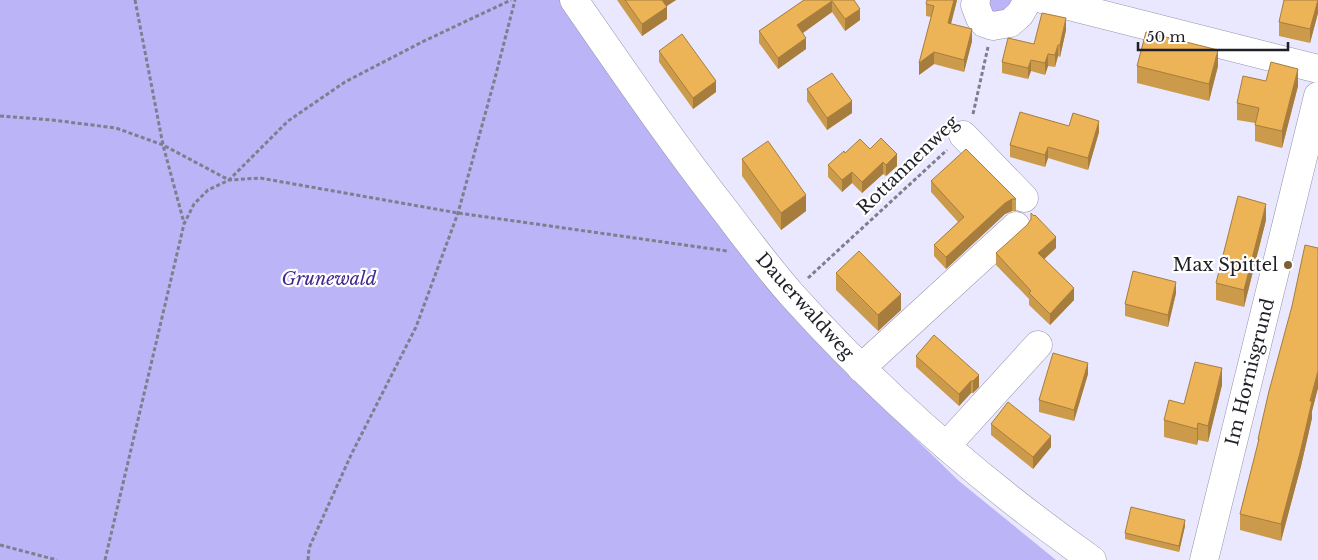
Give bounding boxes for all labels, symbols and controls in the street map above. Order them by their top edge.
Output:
scale bar [1138,20,1288,52]
text: 50 m [1146,27,1186,46]
street label: Rottannenweg [853,111,963,219]
street label: Dauerwaldweg [751,248,859,364]
place label: Max Spittel [1173,254,1278,276]
marker: Max Spittel [1282,259,1294,271]
park label: Grunewald [282,268,377,290]
street label: Im Hornisgrund [1221,296,1279,448]

